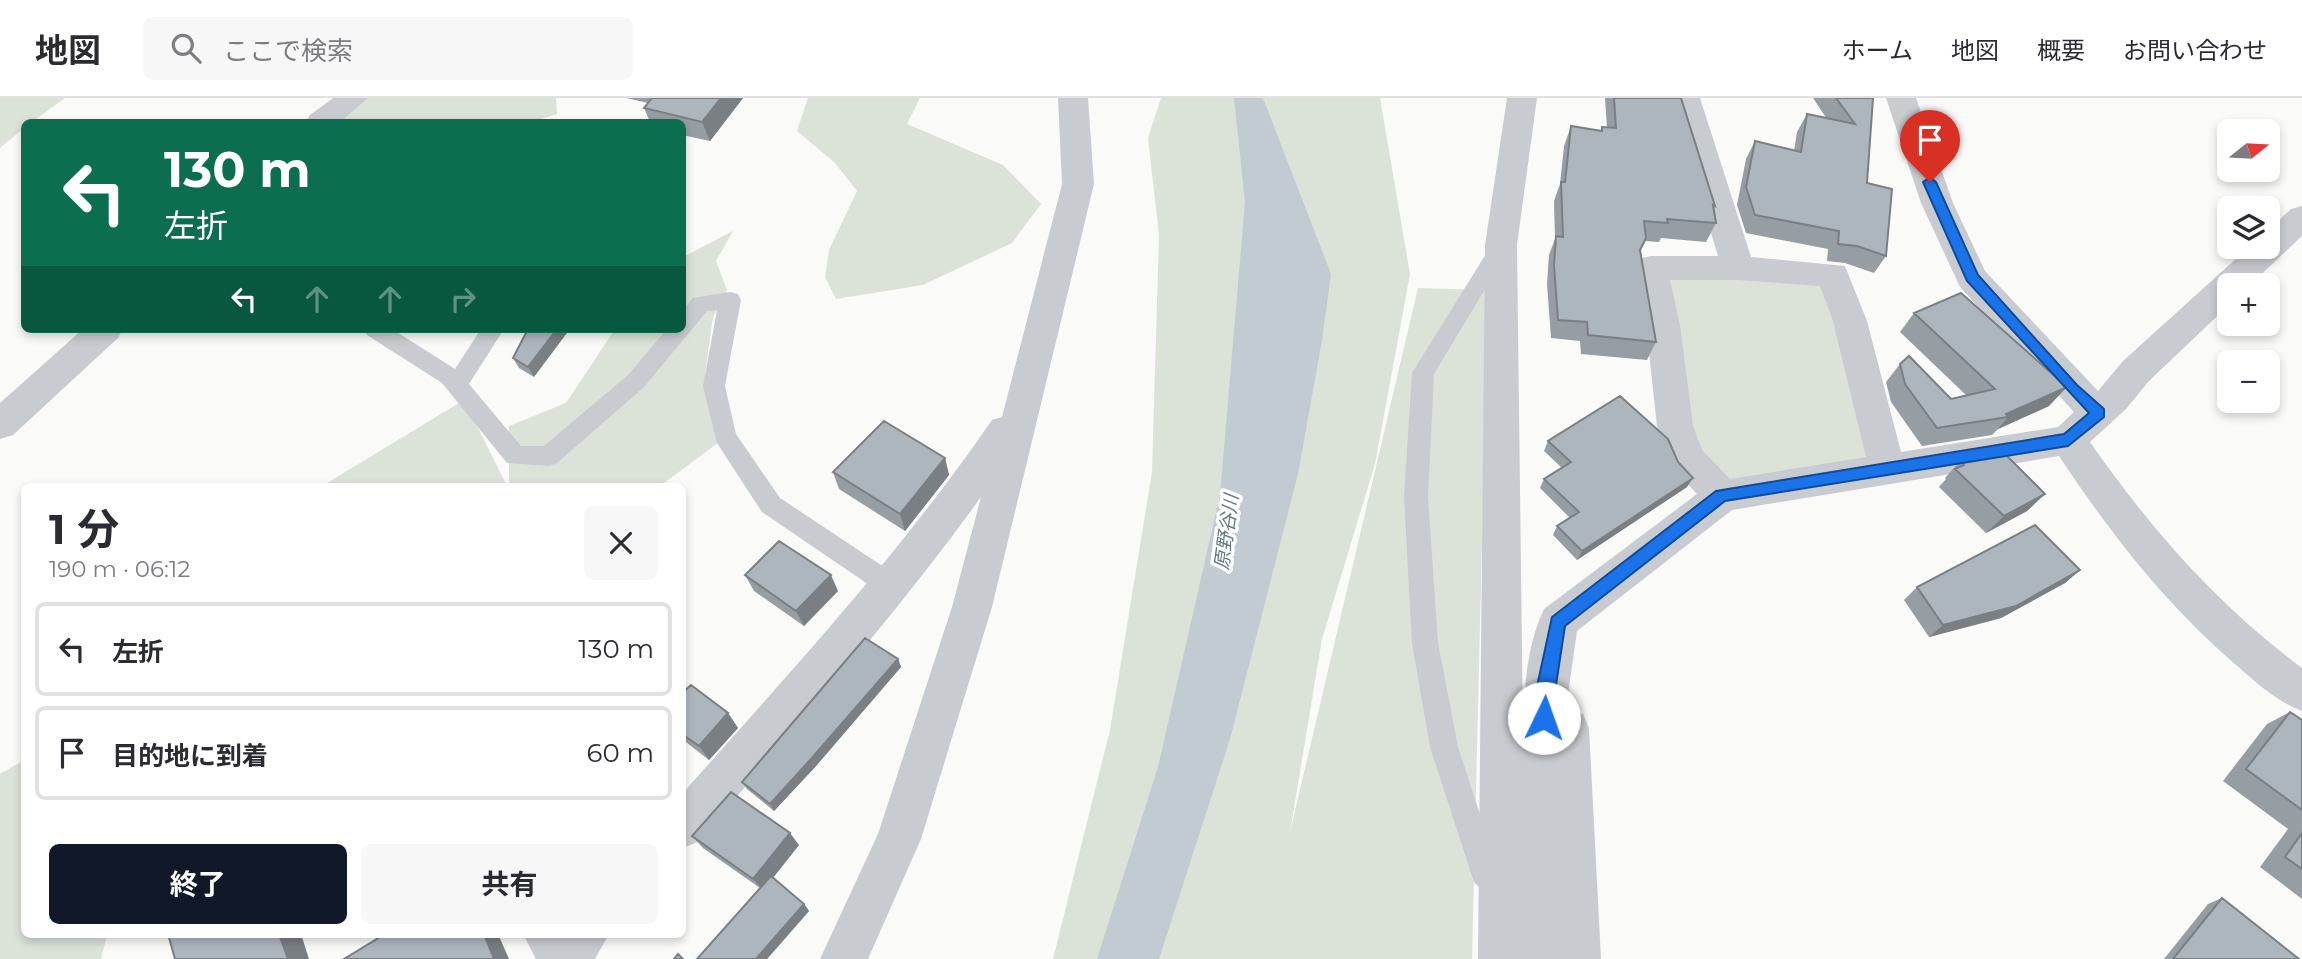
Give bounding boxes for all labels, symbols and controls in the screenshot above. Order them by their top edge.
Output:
search box [143,17,633,80]
icon: search [167,29,205,67]
text: 地図 [35,30,101,70]
text: ここで検索 [223,35,353,67]
text: ホーム [1842,36,1913,65]
text: 地図 [1951,36,1999,65]
text: 概要 [2037,36,2085,65]
text: お問い合わせ [2123,36,2267,65]
pin [1900,110,1960,182]
north arrow [2217,119,2280,182]
map controls [2217,119,2280,413]
icon: arrive [1911,121,1949,159]
text: 130 m [164,140,311,199]
icon: left [49,147,140,238]
button: layers [2217,196,2280,259]
text: 左折 [164,206,228,245]
button: + [2217,273,2280,336]
icon: left [225,280,263,318]
icon: ahead [298,280,336,318]
icon: ahead [371,280,409,318]
icon: right [444,280,482,318]
button: − [2217,350,2280,413]
water label: 原野谷川 [1210,491,1243,571]
text: 1 分 [49,503,119,555]
button: close [584,506,658,580]
text: 190 m · 06:12 [49,555,190,583]
icon: left [53,630,91,668]
text: 130 m [578,633,654,665]
text: 左折 [112,636,164,668]
position arrow [1507,681,1581,755]
icon: arrive [53,734,91,772]
text: 60 m [587,737,654,769]
text: 目的地に到着 [112,740,268,772]
button: 終了 [49,844,347,924]
button: 共有 [361,844,658,924]

